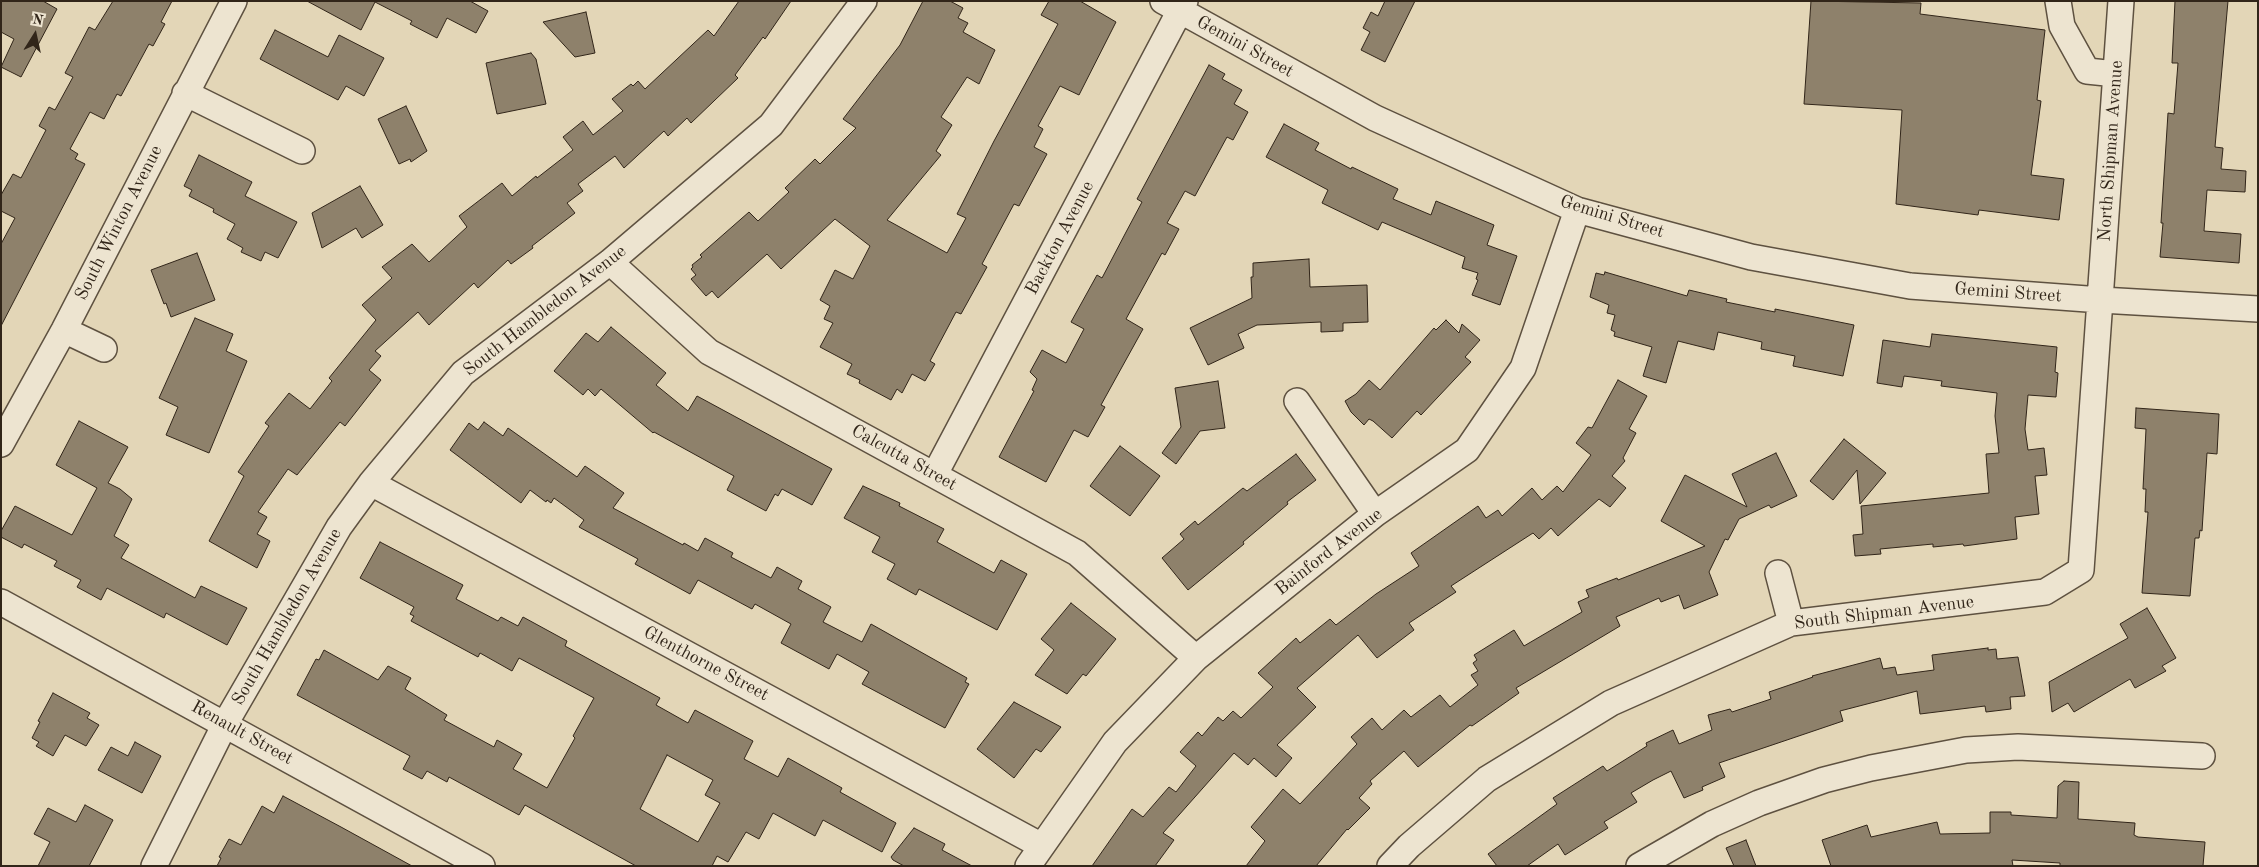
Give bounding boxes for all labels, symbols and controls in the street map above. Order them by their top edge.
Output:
north arrow [10,10,60,60]
street label: Gemini Street [1193,11,1297,83]
text: N [31,12,44,28]
street label: North Shipman Avenue [2094,60,2128,242]
street label: South Winton Avenue [71,142,167,304]
street label: Backton Avenue [1021,177,1099,299]
street label: Gemini Street [1557,191,1667,243]
street label: South Hambledon Avenue [459,241,631,381]
street label: Gemini Street [1954,278,2062,308]
street label: Calcutta Street [847,420,961,496]
street label: Bainford Avenue [1271,504,1387,600]
street label: South Hambledon Avenue [227,525,347,709]
street label: South Shipman Avenue [1793,591,1975,635]
street label: Glenthorne Street [640,622,772,706]
street label: Renault Street [187,696,297,770]

